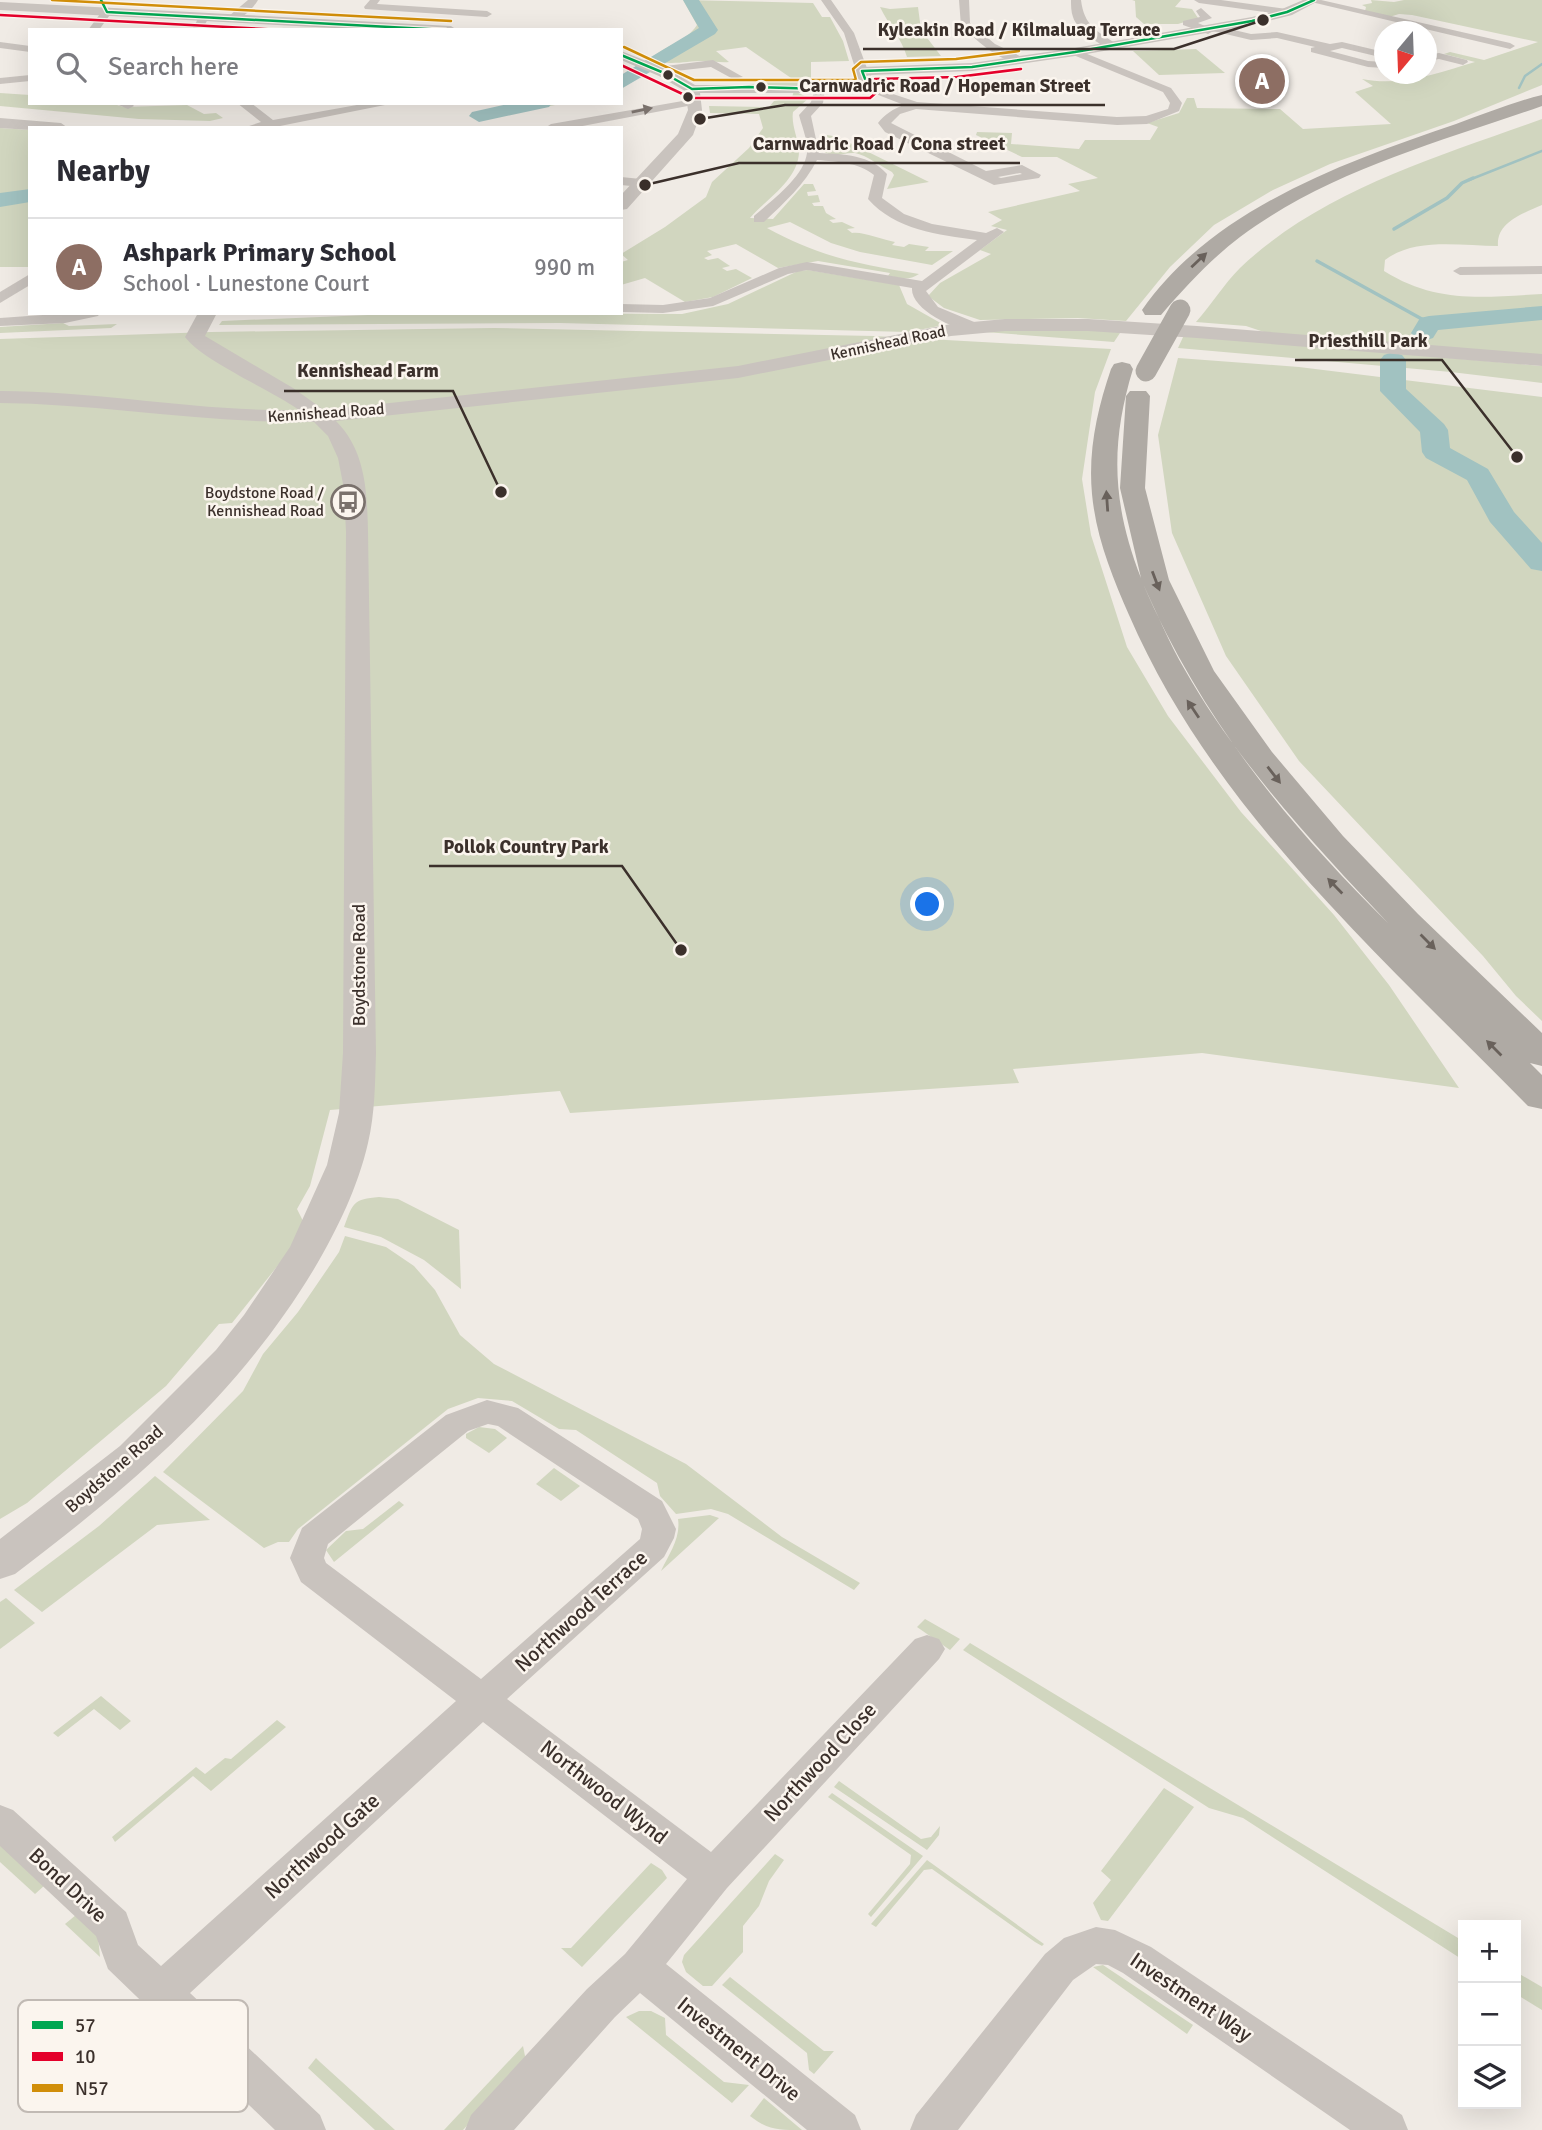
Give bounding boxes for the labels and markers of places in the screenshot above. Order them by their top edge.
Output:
callout: Kyleakin Road / Kilmaluag Terrace [863,9,1174,49]
pin: A [1239,55,1285,107]
callout: Carnwadric Road / Hopeman Street [785,65,1105,105]
unlabelled marker [661,68,675,82]
unlabelled marker [754,80,768,94]
unlabelled marker [681,90,695,104]
callout: Carnwadric Road / Cona street [739,123,1020,163]
callout: Priesthill Park [1295,320,1442,360]
callout: Kennishead Farm [284,351,453,391]
place label: Boydstone Road / Kennishead Road [205,483,324,521]
bus stop icon: Boydstone Road / Kennishead Road [329,483,367,521]
callout: Pollok Country Park [429,826,622,866]

